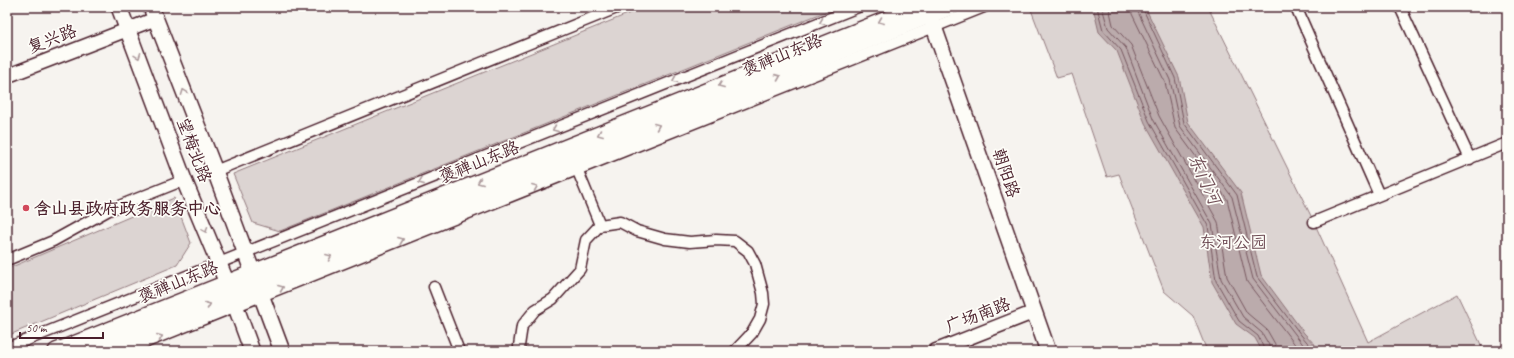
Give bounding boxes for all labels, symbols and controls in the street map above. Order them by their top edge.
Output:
one-way arrow [819,17,826,25]
one-way arrow [877,17,884,25]
street label: 复兴路 [24,20,80,58]
street label: 褒禅山东路 [739,29,825,81]
one-way arrow [133,53,141,60]
one-way arrow [773,74,781,82]
one-way arrow [672,76,679,84]
one-way arrow [717,81,724,89]
one-way arrow [181,88,189,96]
street label: 望梅北路 [172,114,216,186]
one-way arrow [654,122,661,130]
one-way arrow [551,124,558,132]
one-way arrow [597,129,604,137]
street label: 褒禅山东路 [436,136,522,188]
street label: 朝阳路 [988,145,1024,201]
water label: 东门河 [1184,150,1228,211]
one-way arrow [476,177,484,185]
one-way arrow [418,178,425,186]
one-way arrow [532,183,539,191]
place label: 含山县政府政务服务中心 [34,198,221,219]
marker: 含山县政府政务服务中心 [21,203,31,213]
one-way arrow [200,225,208,233]
park label: 东河公园 [1199,232,1267,253]
one-way arrow [397,237,405,245]
one-way arrow [325,254,332,262]
street label: 褒禅山东路 [135,256,221,308]
one-way arrow [277,285,284,293]
street label: 广场南路 [942,293,1014,337]
one-way arrow [205,302,212,310]
scale bar [20,314,103,340]
text: 50 m [26,320,48,336]
one-way arrow [156,333,163,341]

